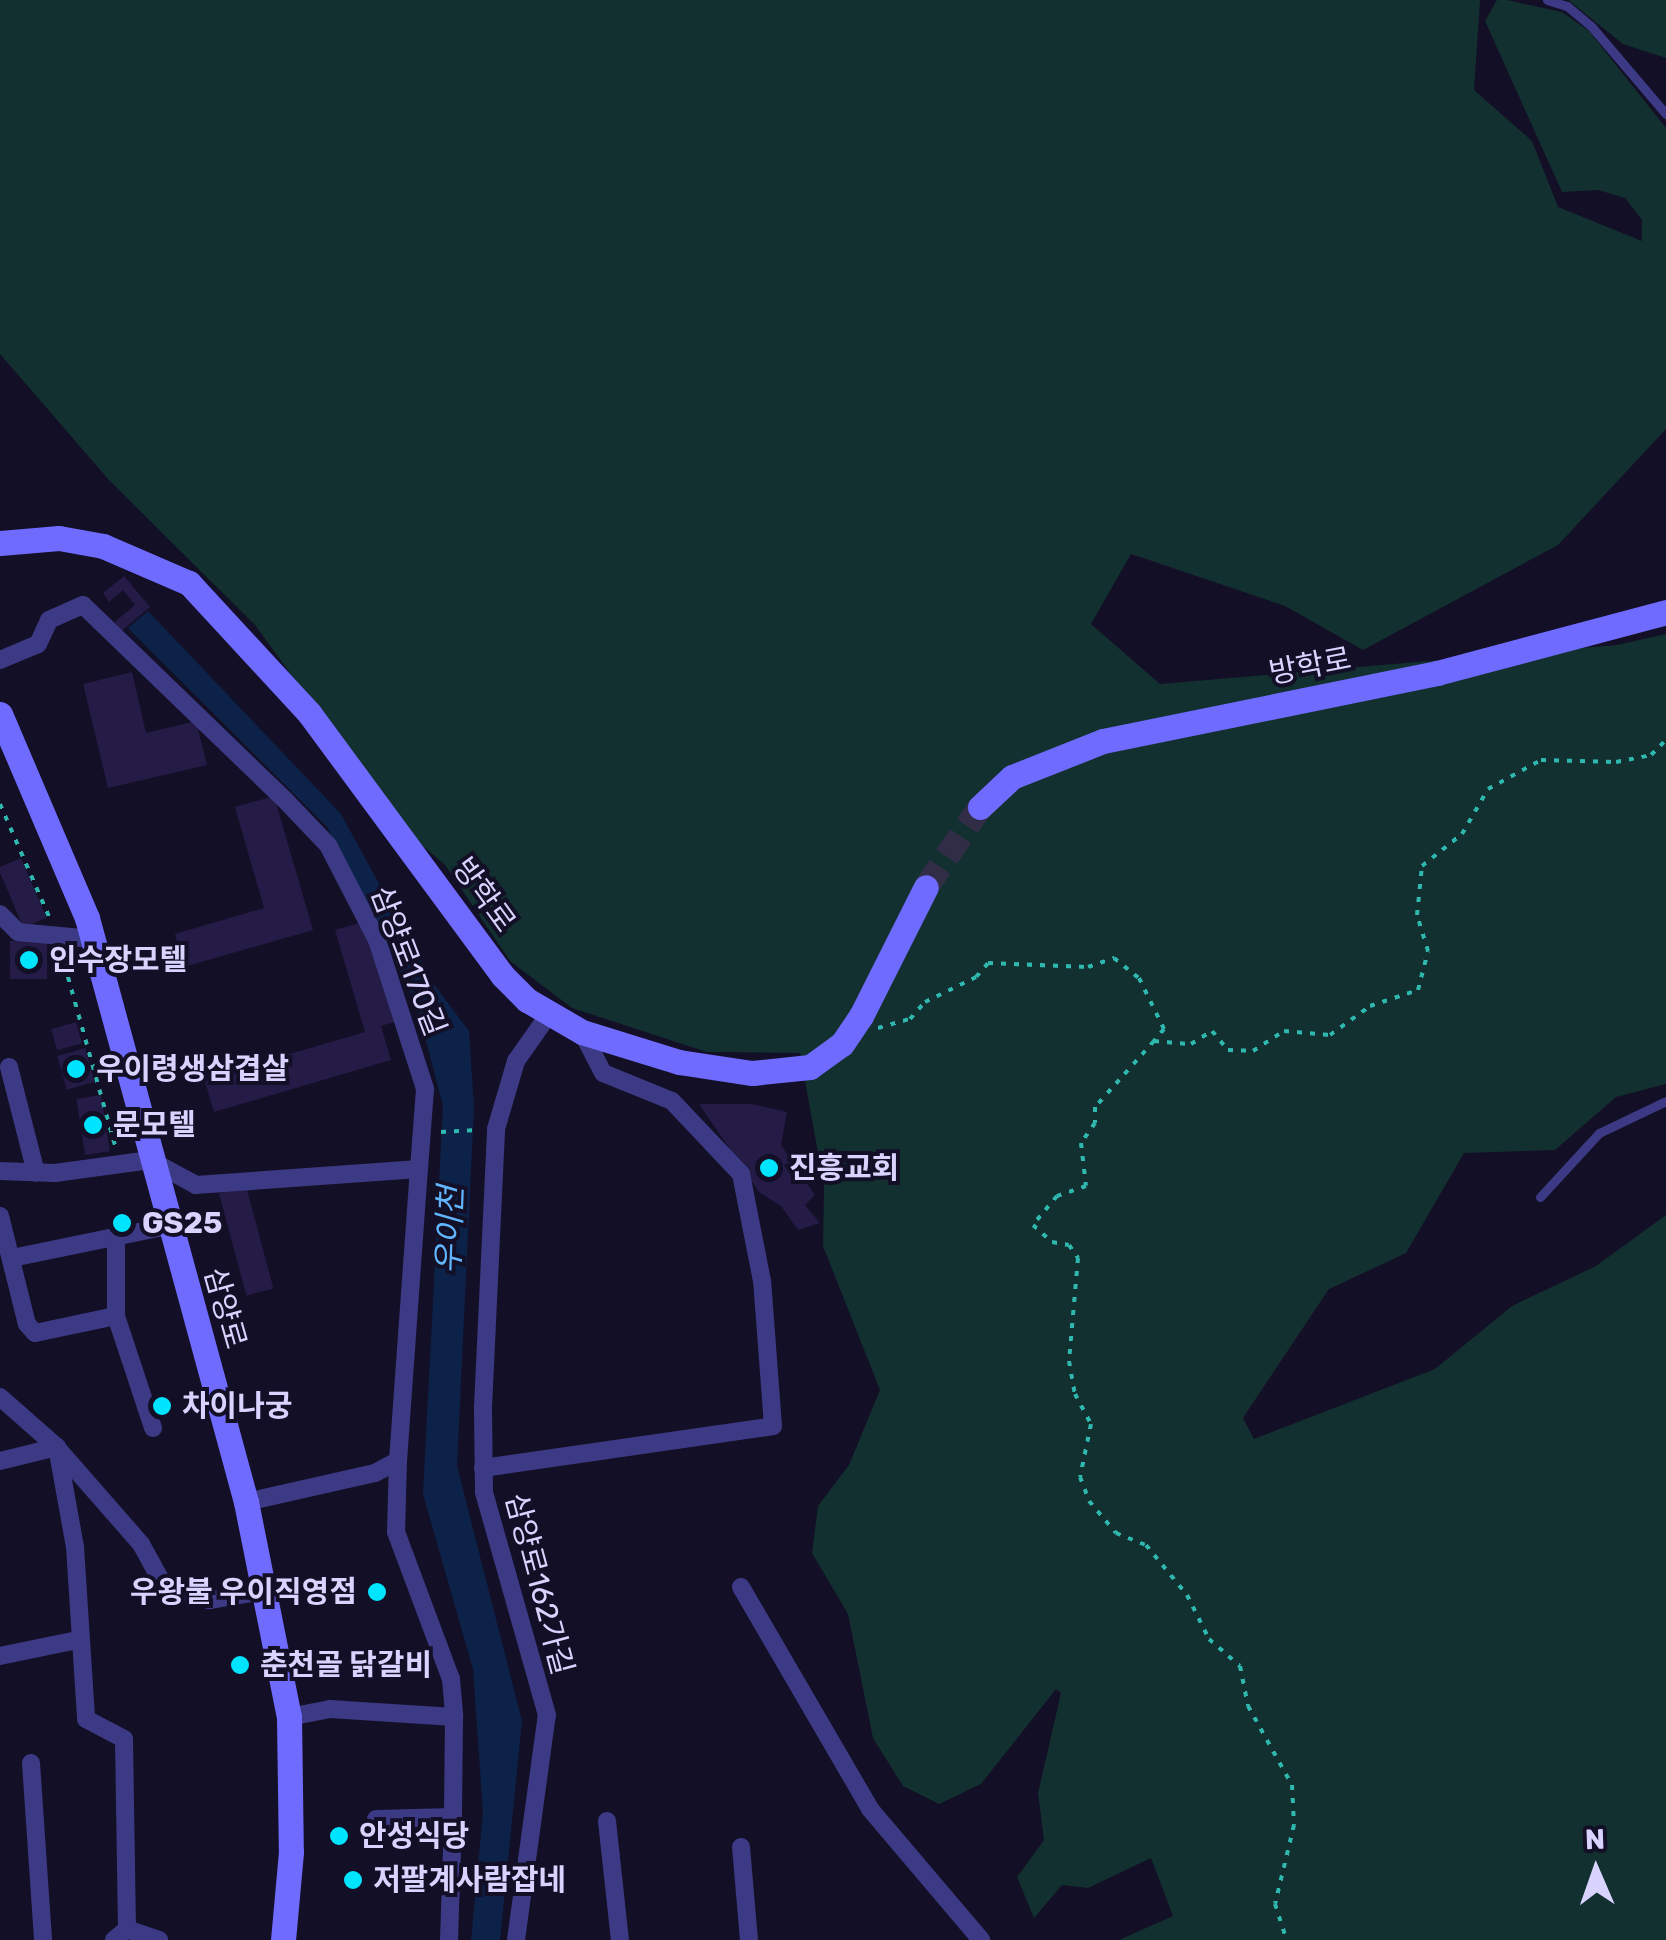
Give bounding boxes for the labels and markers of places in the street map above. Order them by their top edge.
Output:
place label: 인수장모텔 [49,942,187,978]
marker: 인수장모텔 [18,949,40,971]
place label: 우이령생삼겹살 [96,1051,289,1087]
marker: 우이령생삼겹살 [65,1058,87,1080]
place label: 문모텔 [113,1107,196,1143]
marker: 문모텔 [82,1114,104,1136]
place label: 진흥교회 [789,1150,899,1186]
marker: 진흥교회 [758,1157,780,1179]
place label: GS25 [142,1205,222,1241]
marker: GS25 [111,1212,133,1234]
place label: 차이나궁 [182,1388,292,1424]
marker: 차이나궁 [151,1395,173,1417]
place label: 우왕불 우이직영점 [130,1574,357,1610]
marker: 우왕불 우이직영점 [366,1581,388,1603]
place label: 춘천골 닭갈비 [260,1647,432,1683]
marker: 춘천골 닭갈비 [229,1654,251,1676]
place label: 안성식당 [359,1818,469,1854]
marker: 안성식당 [328,1825,350,1847]
place label: 저팔계사람잡네 [373,1862,566,1898]
marker: 저팔계사람잡네 [342,1869,364,1891]

